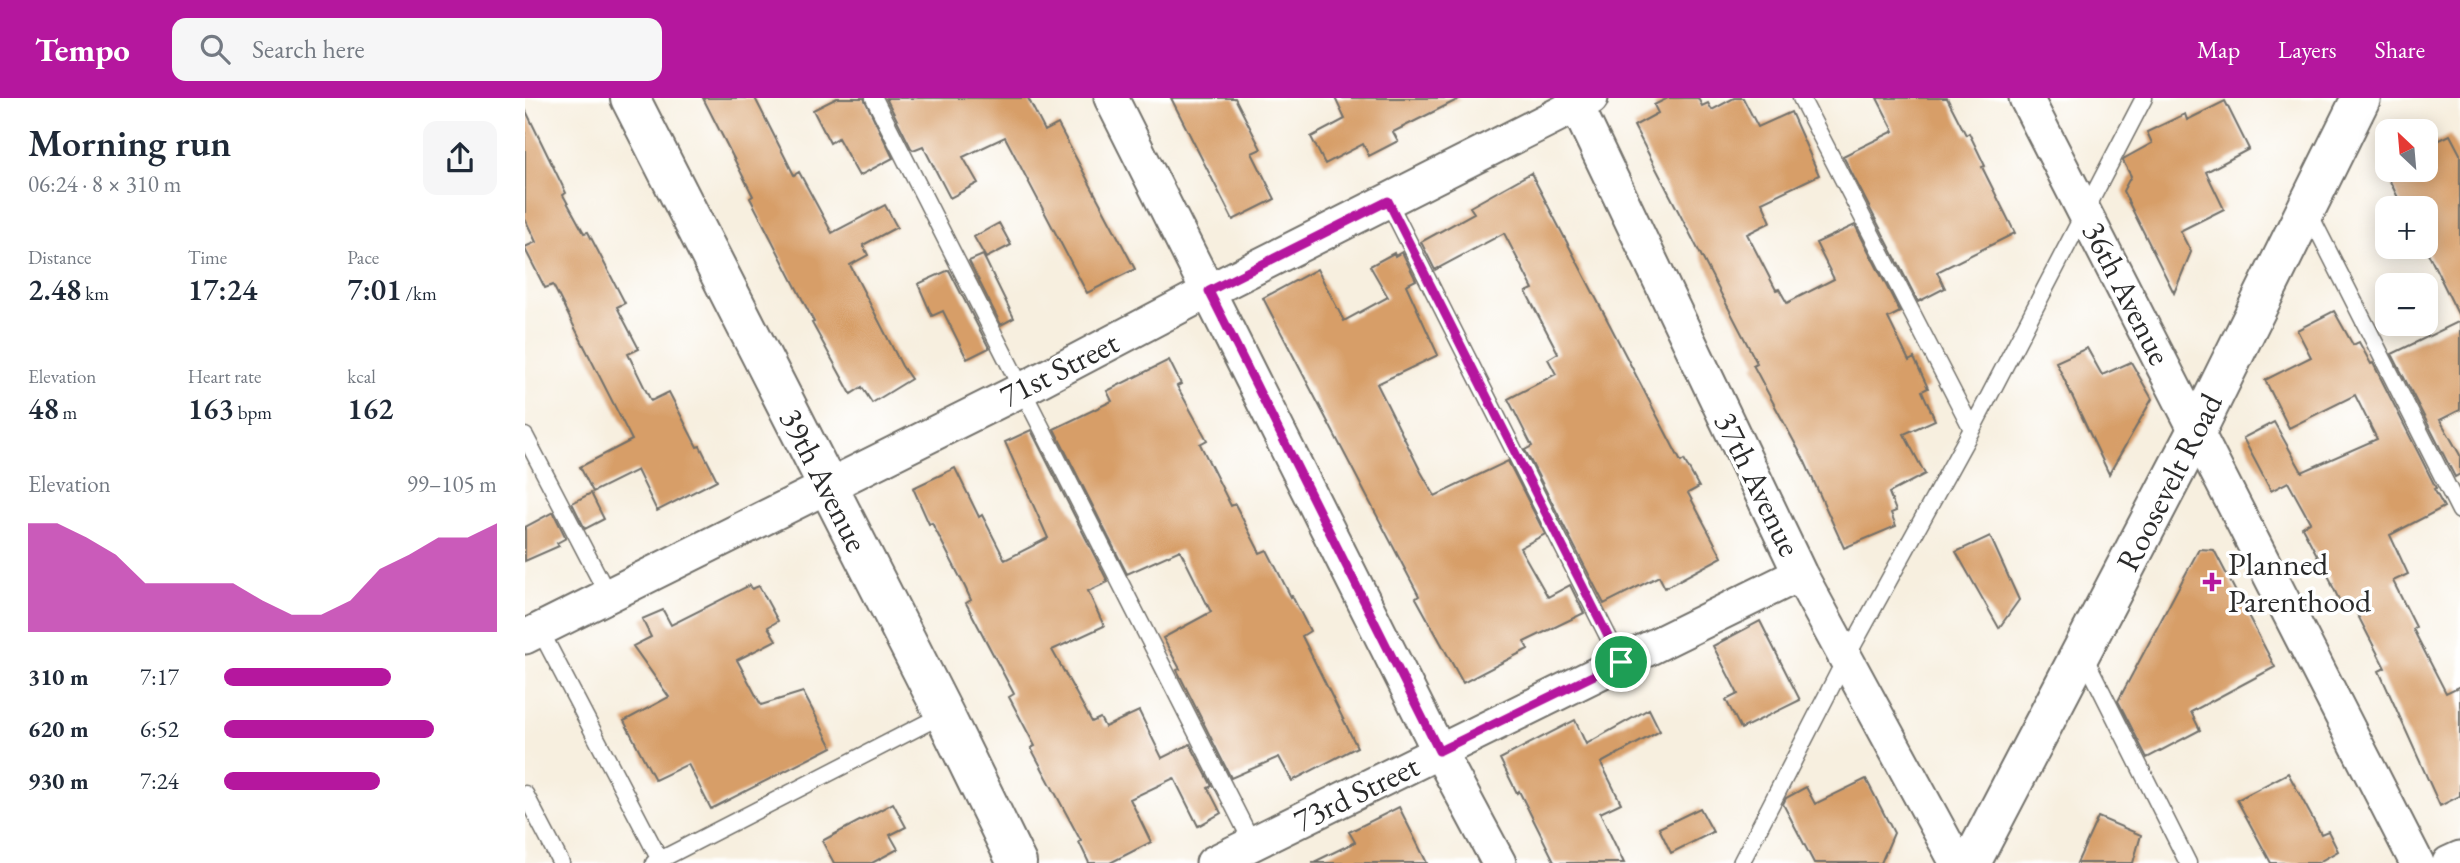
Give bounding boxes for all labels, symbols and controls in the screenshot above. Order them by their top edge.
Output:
search box [172,18,662,81]
text: Tempo [35,28,130,71]
icon: search [196,30,234,68]
text: Search here [252,32,365,66]
text: Map [2197,34,2240,65]
text: Layers [2278,34,2337,65]
text: Share [2375,34,2425,65]
text: Morning run [28,118,231,167]
north arrow [2375,119,2438,182]
map controls [2375,119,2438,336]
button: share [423,121,497,195]
text: 06:24 · 8 × 310 m [28,169,181,199]
button: + [2375,196,2438,259]
street label: 36th Avenue [2073,214,2181,372]
text: Distance [28,245,91,270]
text: Time [188,245,227,270]
text: Pace [347,245,379,270]
text: 2.48 [28,270,81,309]
text: 17:24 [188,270,257,309]
text: 7:01 [347,270,402,309]
button: − [2375,273,2438,336]
text: km [81,281,109,306]
text: /km [402,281,437,306]
street label: 71st Street [993,321,1125,417]
text: Elevation [28,364,96,389]
text: Heart rate [188,364,261,389]
text: kcal [347,364,376,389]
street label: Roosevelt Road [2106,385,2232,578]
text: 48 [28,389,59,428]
text: 163 [188,389,234,428]
text: 162 [347,389,394,428]
text: m [59,400,77,425]
text: bpm [234,400,272,425]
street label: 39th Avenue [770,401,878,559]
street label: 37th Avenue [1705,405,1811,563]
text: Elevation [28,469,111,499]
text: 99–105 m [407,469,497,499]
place label: Planned Parenthood [2228,543,2372,622]
marker: Planned Parenthood [2202,572,2222,592]
pin [1591,632,1651,692]
icon: arrive [1602,643,1640,681]
text: 310 m [28,662,89,692]
text: 7:17 [140,662,179,692]
text: 620 m [28,714,89,744]
text: 6:52 [140,714,179,744]
street label: 73rd Street [1286,745,1426,841]
text: 930 m [28,766,89,796]
text: 7:24 [140,766,179,796]

